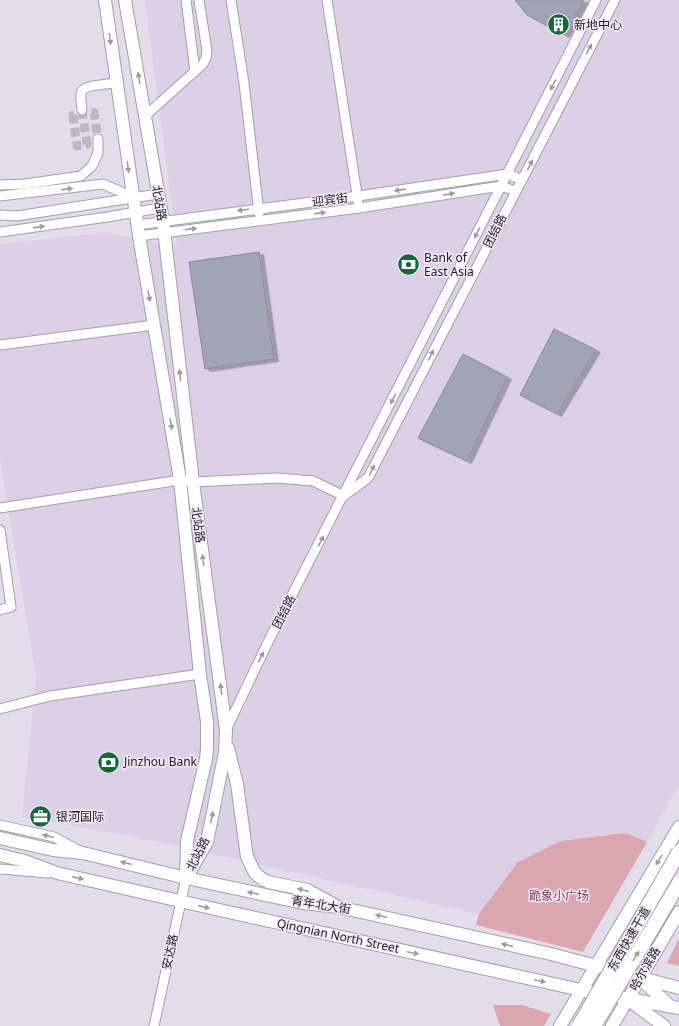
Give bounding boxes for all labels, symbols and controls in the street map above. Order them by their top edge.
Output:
building icon: 新地中心 [545,12,571,38]
place label: 新地中心 [574,16,622,33]
one-way arrow [107,33,113,45]
one-way arrow [586,44,593,55]
one-way arrow [136,72,142,84]
one-way arrow [550,79,556,91]
one-way arrow [527,159,533,171]
one-way arrow [125,161,131,173]
street label: 北站路 [148,184,171,222]
one-way arrow [61,185,73,192]
one-way arrow [394,187,406,193]
street label: 迎宾街 [311,189,349,210]
one-way arrow [443,191,455,197]
one-way arrow [237,207,250,214]
one-way arrow [314,210,326,216]
street label: 团结路 [479,211,510,251]
one-way arrow [33,224,45,230]
one-way arrow [185,226,197,232]
one-way arrow [474,228,480,239]
place label: Bank of East Asia [424,249,474,280]
bank icon: Bank of East Asia [396,252,422,278]
one-way arrow [146,290,152,302]
one-way arrow [428,349,434,361]
one-way arrow [177,369,184,381]
one-way arrow [390,393,396,405]
one-way arrow [168,418,174,430]
one-way arrow [369,465,375,476]
street label: 北站路 [188,506,209,544]
one-way arrow [317,535,324,547]
one-way arrow [200,554,206,566]
street label: 团结路 [268,592,299,632]
one-way arrow [258,651,264,662]
one-way arrow [217,683,224,695]
bank icon: Jinzhou Bank [96,749,122,775]
place label: Jinzhou Bank [123,753,198,770]
office icon: 银河国际 [28,804,54,830]
place label: 银河国际 [56,808,104,825]
one-way arrow [210,811,216,823]
one-way arrow [42,833,54,839]
street label: 北站路 [182,834,213,874]
one-way arrow [655,855,663,865]
one-way arrow [120,860,132,866]
one-way arrow [71,875,84,881]
one-way arrow [296,886,309,892]
park label: 跪象小广场 [529,887,589,904]
one-way arrow [247,889,259,895]
street label: 青年北大街 [290,891,352,918]
street label: 东西快速干道 [603,903,654,974]
one-way arrow [198,904,210,910]
one-way arrow [374,913,387,919]
street label: Qingnian North Street [275,914,402,957]
street label: 安达路 [157,933,182,971]
one-way arrow [501,941,514,947]
street label: 哈尔滨路 [625,944,664,994]
one-way arrow [407,950,419,956]
one-way arrow [632,950,639,962]
one-way arrow [534,978,546,984]

